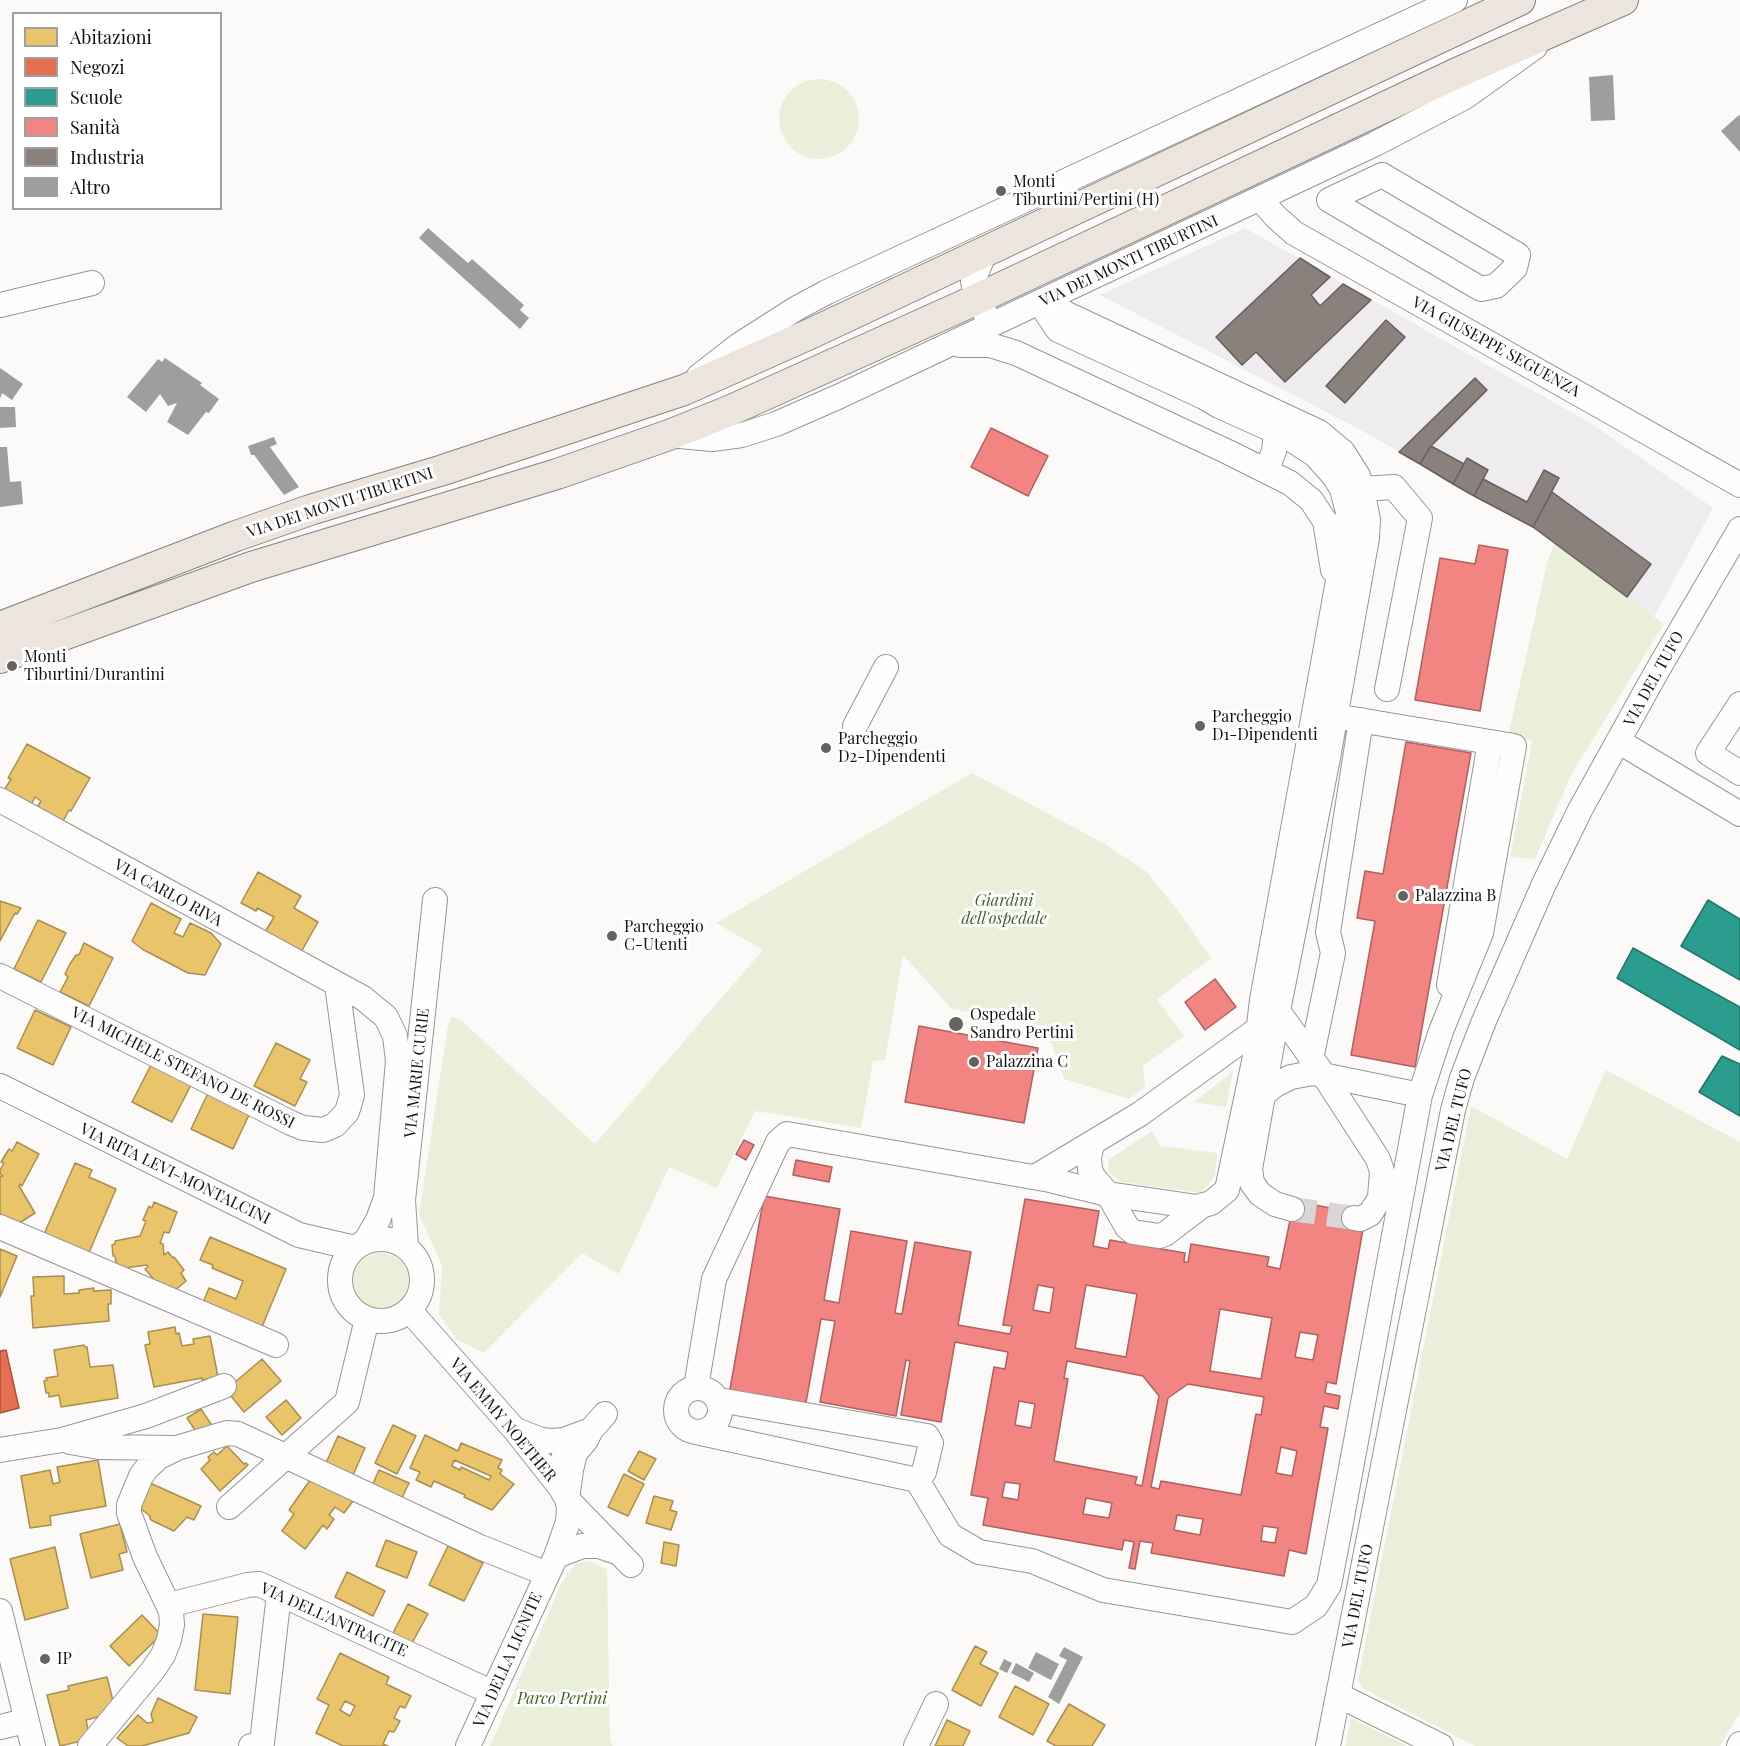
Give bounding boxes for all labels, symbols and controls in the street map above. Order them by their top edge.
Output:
legend [12,12,222,210]
text: Abitazioni [70,25,152,49]
text: Negozi [70,55,125,79]
text: Scuole [70,85,123,109]
text: Sanità [70,115,120,139]
text: Industria [70,145,144,169]
place label: Monti Tiburtini/Pertini (H) [1013,172,1159,210]
text: Altro [70,175,110,199]
marker: Monti Tiburtini/Pertini (H) [994,184,1008,198]
street label: VIA DEI MONTI TIBURTINI [1037,211,1221,311]
street label: VIA GIUSEPPE SEGUENZA [1409,293,1583,401]
street label: VIA DEI MONTI TIBURTINI [244,464,436,542]
street label: VIA DEL TUFO [1620,628,1688,730]
place label: Monti Tiburtini/Durantini [24,647,165,685]
marker: Monti Tiburtini/Durantini [5,659,19,673]
place label: Parcheggio D1-Dipendenti [1212,707,1318,745]
marker: Parcheggio D1-Dipendenti [1193,719,1207,733]
place label: Parcheggio D2-Dipendenti [838,729,946,767]
marker: Parcheggio D2-Dipendenti [819,741,833,755]
street label: VIA CARLO RIVA [110,855,226,931]
place label: Palazzina B [1415,886,1496,906]
marker: Palazzina B [1396,889,1410,903]
park label: Giardini dell'ospedale [961,891,1047,929]
place label: Parcheggio C-Utenti [624,917,704,955]
marker: Parcheggio C-Utenti [605,929,619,943]
street label: VIA MICHELE STEFANO DE ROSSI [68,1003,298,1133]
place label: Ospedale Sandro Pertini [970,1005,1074,1043]
street label: VIA MARIE CURIE [401,1007,433,1139]
marker: Ospedale Sandro Pertini [947,1015,965,1033]
place label: Palazzina C [986,1052,1068,1072]
marker: Palazzina C [967,1055,981,1069]
street label: VIA DEL TUFO [1432,1066,1476,1174]
street label: VIA RITA LEVI-MONTALCINI [77,1119,273,1229]
street label: VIA EMMY NOETHER [446,1354,560,1486]
street label: VIA DEL TUFO [1338,1542,1378,1650]
street label: VIA DELL'ANTRACITE [257,1579,411,1661]
street label: VIA DELLA LIGNITE [470,1589,546,1731]
place label: IP [57,1649,72,1669]
marker: IP [38,1652,52,1666]
park label: Parco Pertini [517,1689,607,1709]

